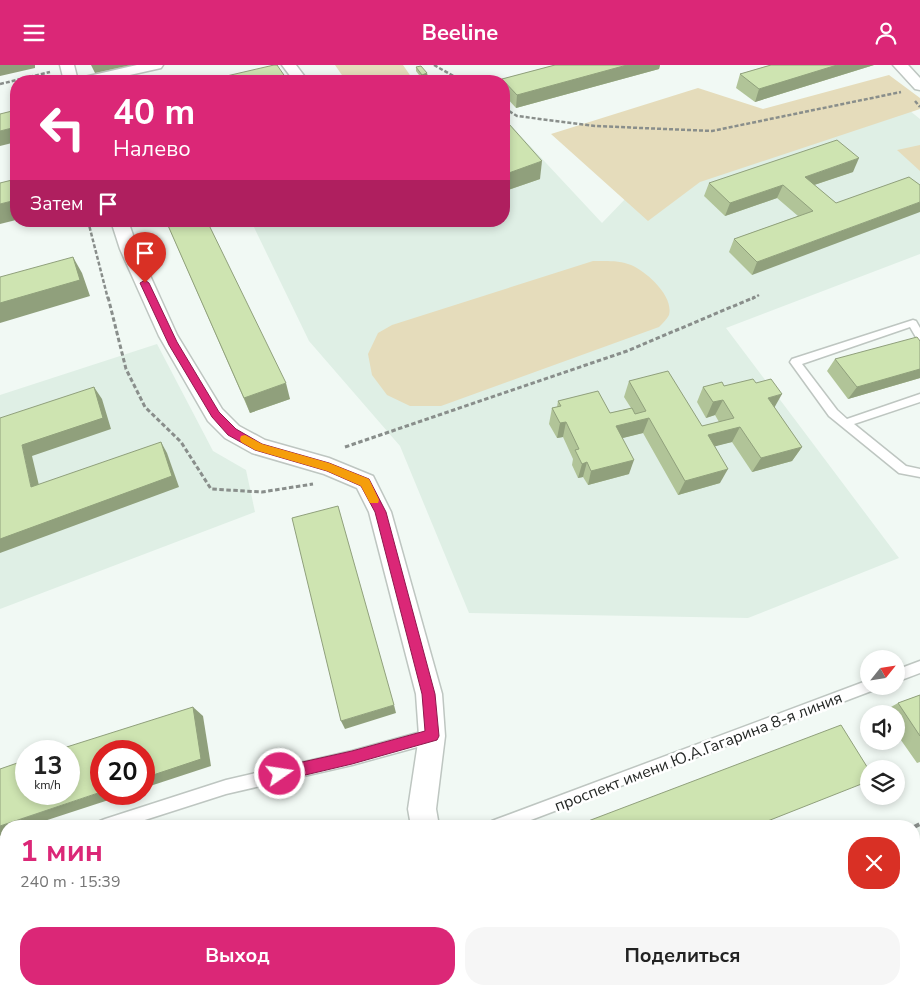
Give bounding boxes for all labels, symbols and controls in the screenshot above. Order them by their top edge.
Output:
text: Beeline [422,18,498,48]
icon: menu [20,19,48,47]
icon: person [872,19,900,47]
text: 40 m [113,89,195,136]
icon: left [30,95,95,160]
text: Налево [113,134,191,164]
icon: arrive [94,190,122,218]
text: Затем [30,191,84,217]
pin [124,232,166,283]
icon: arrive [131,239,159,267]
north arrow [860,650,905,695]
map controls [860,650,905,805]
street label: проспект имени Ю.А.Гагарина 8-я линия [551,687,845,817]
button: sound [860,705,905,750]
speed limit sign: 20 [90,740,155,805]
position arrow [253,747,305,799]
text: 13 [32,749,63,783]
button: layers [860,760,905,805]
text: km/h [34,777,61,793]
text: 1 мин [20,831,103,872]
button: close [848,837,900,889]
text: 240 m · 15:39 [20,871,121,893]
button: Выход [20,927,455,985]
button: Поделиться [465,927,900,985]

